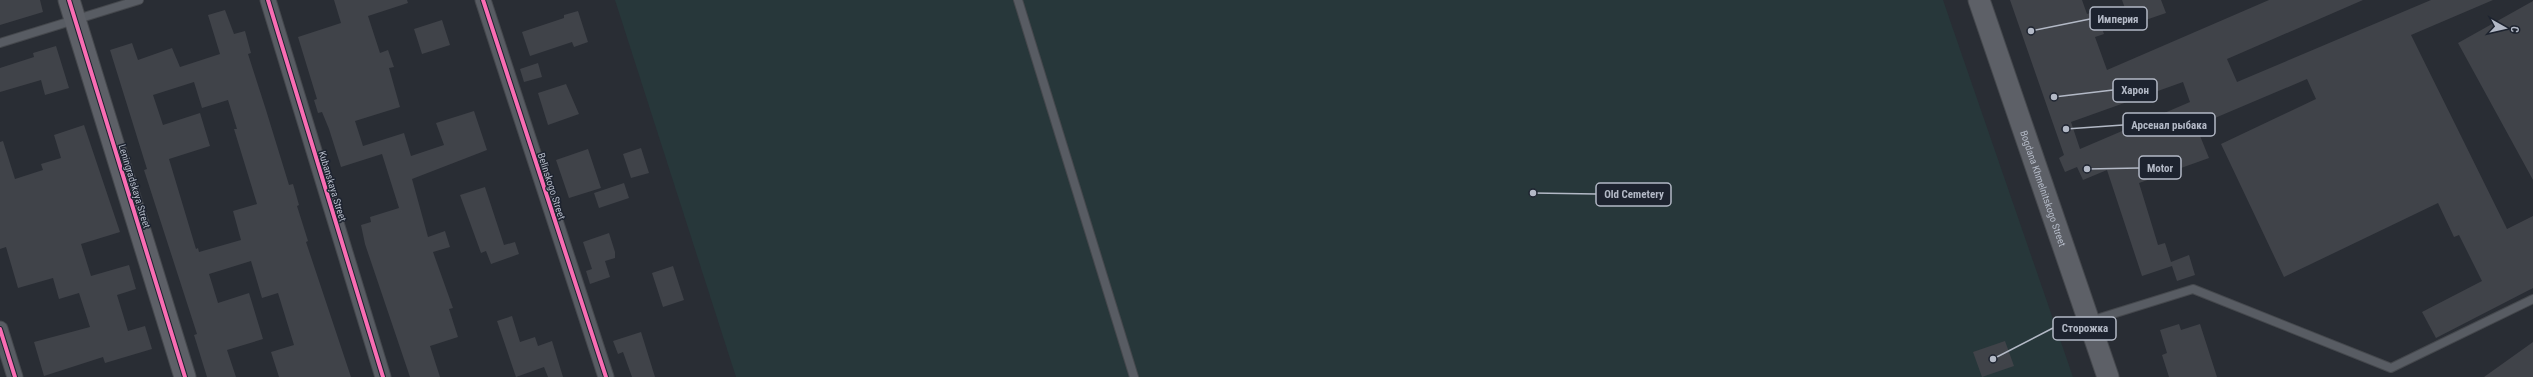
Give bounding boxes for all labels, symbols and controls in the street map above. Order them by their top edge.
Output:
callout: Империя [2090,7,2147,30]
north arrow [2485,8,2525,48]
text: Империя [2097,13,2139,26]
text: С [2508,25,2521,33]
callout: Харон [2113,79,2157,102]
text: Харон [2121,84,2149,97]
callout: Арсенал рыбака [2123,113,2215,136]
text: Арсенал рыбака [2131,119,2207,132]
street label: Bogdana Khmelnitskogo Street [2018,129,2068,248]
street label: Leningradskaya Street [116,143,153,230]
street label: Kubanskaya Street [317,150,348,223]
street label: Belinskogo Street [536,151,567,221]
callout: Motor [2139,156,2181,179]
text: Motor [2147,162,2173,175]
callout: Old Cemetery [1596,183,1671,206]
text: Old Cemetery [1604,188,1664,201]
callout: Сторожка [2053,317,2116,340]
text: Сторожка [2062,322,2108,335]

